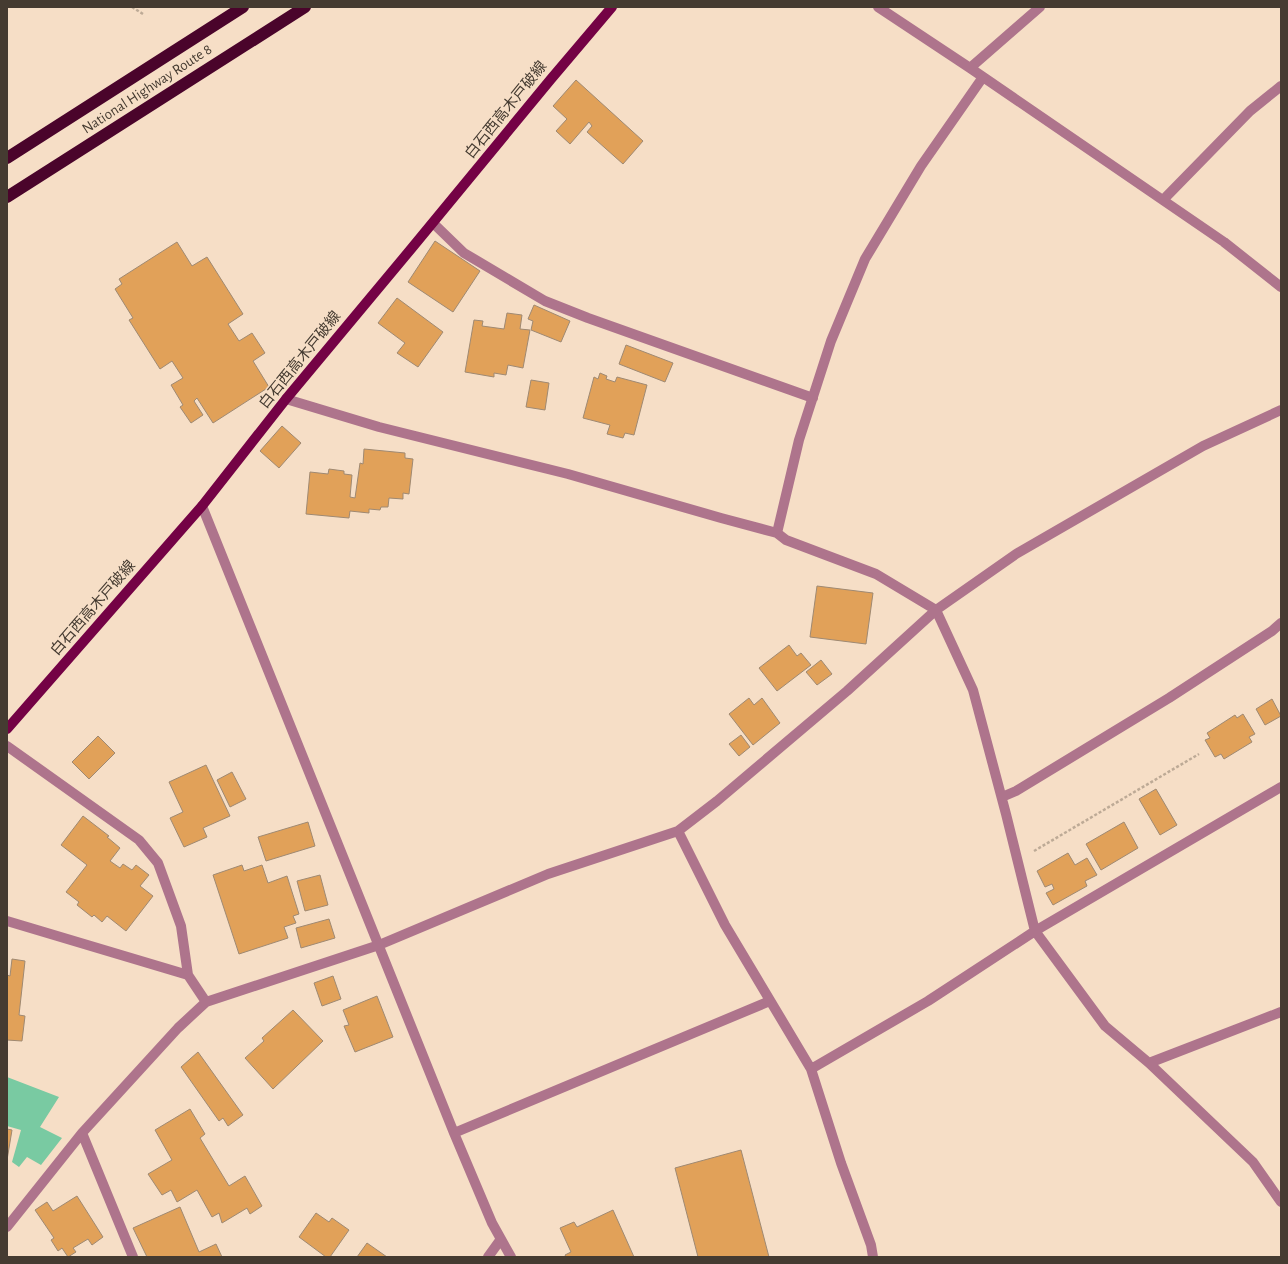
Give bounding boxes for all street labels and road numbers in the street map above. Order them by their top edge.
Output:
street label: National Highway Route 8 [79,41,215,137]
street label: 白石西高木戸破線 [462,58,550,161]
street label: 白石西高木戸破線 [256,308,344,411]
street label: 白石西高木戸破線 [47,557,138,658]

